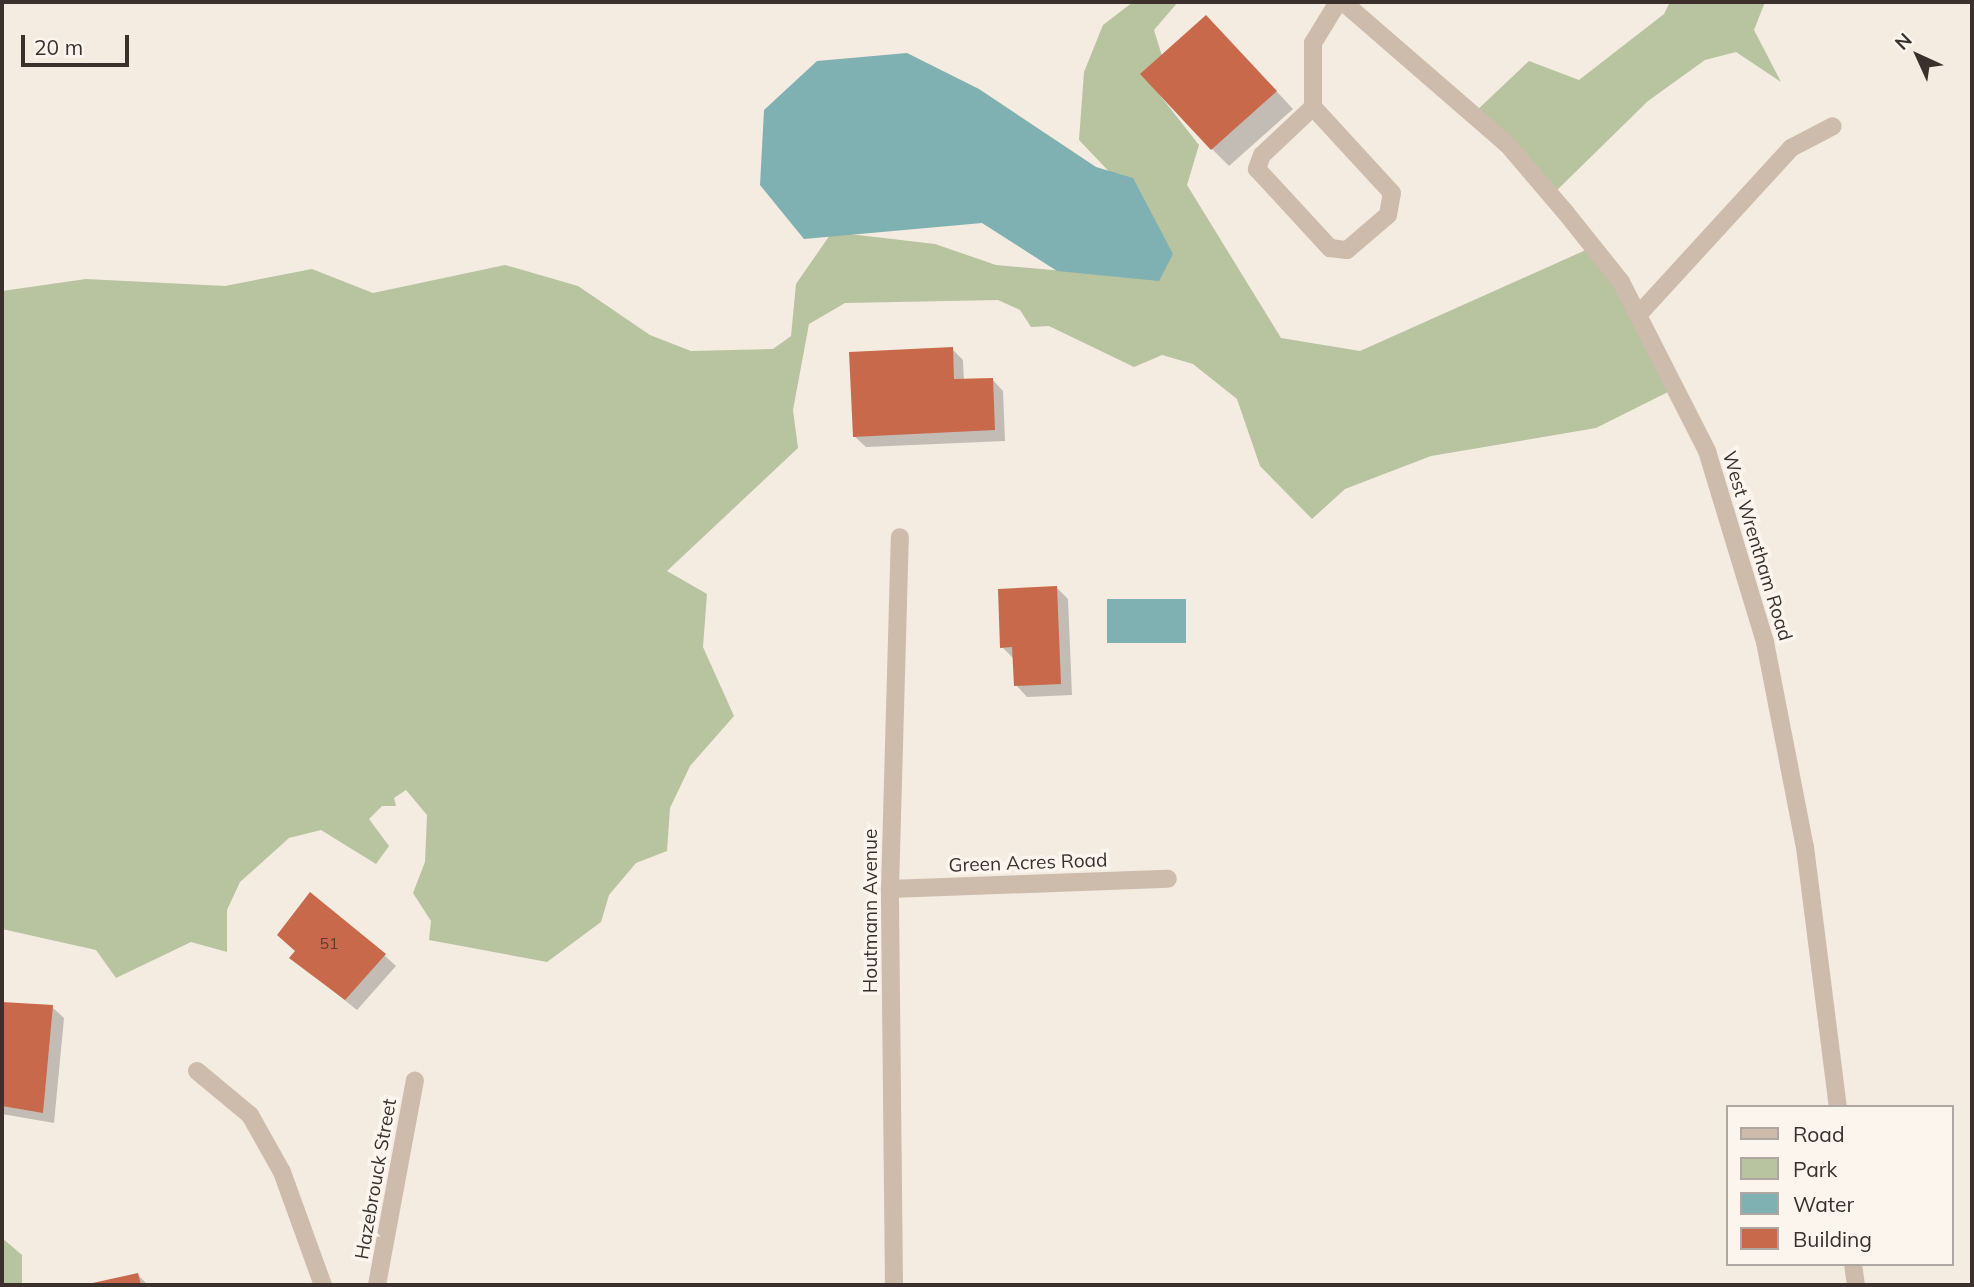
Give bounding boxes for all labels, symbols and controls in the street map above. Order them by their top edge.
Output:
scale bar [24,21,133,65]
north arrow [1883,21,1953,91]
text: N [1890,28,1917,55]
text: 20 m [34,34,83,60]
street label: West Wrentham Road [1717,448,1797,644]
street label: Houtmann Avenue [860,829,882,993]
street label: Green Acres Road [948,849,1108,877]
house number: 51 [319,933,339,953]
street label: Hazebrouck Street [351,1097,401,1261]
legend [1726,1105,1953,1266]
text: Road [1793,1121,1844,1147]
text: Park [1793,1156,1837,1182]
text: Water [1793,1191,1854,1217]
text: Building [1793,1226,1872,1252]

